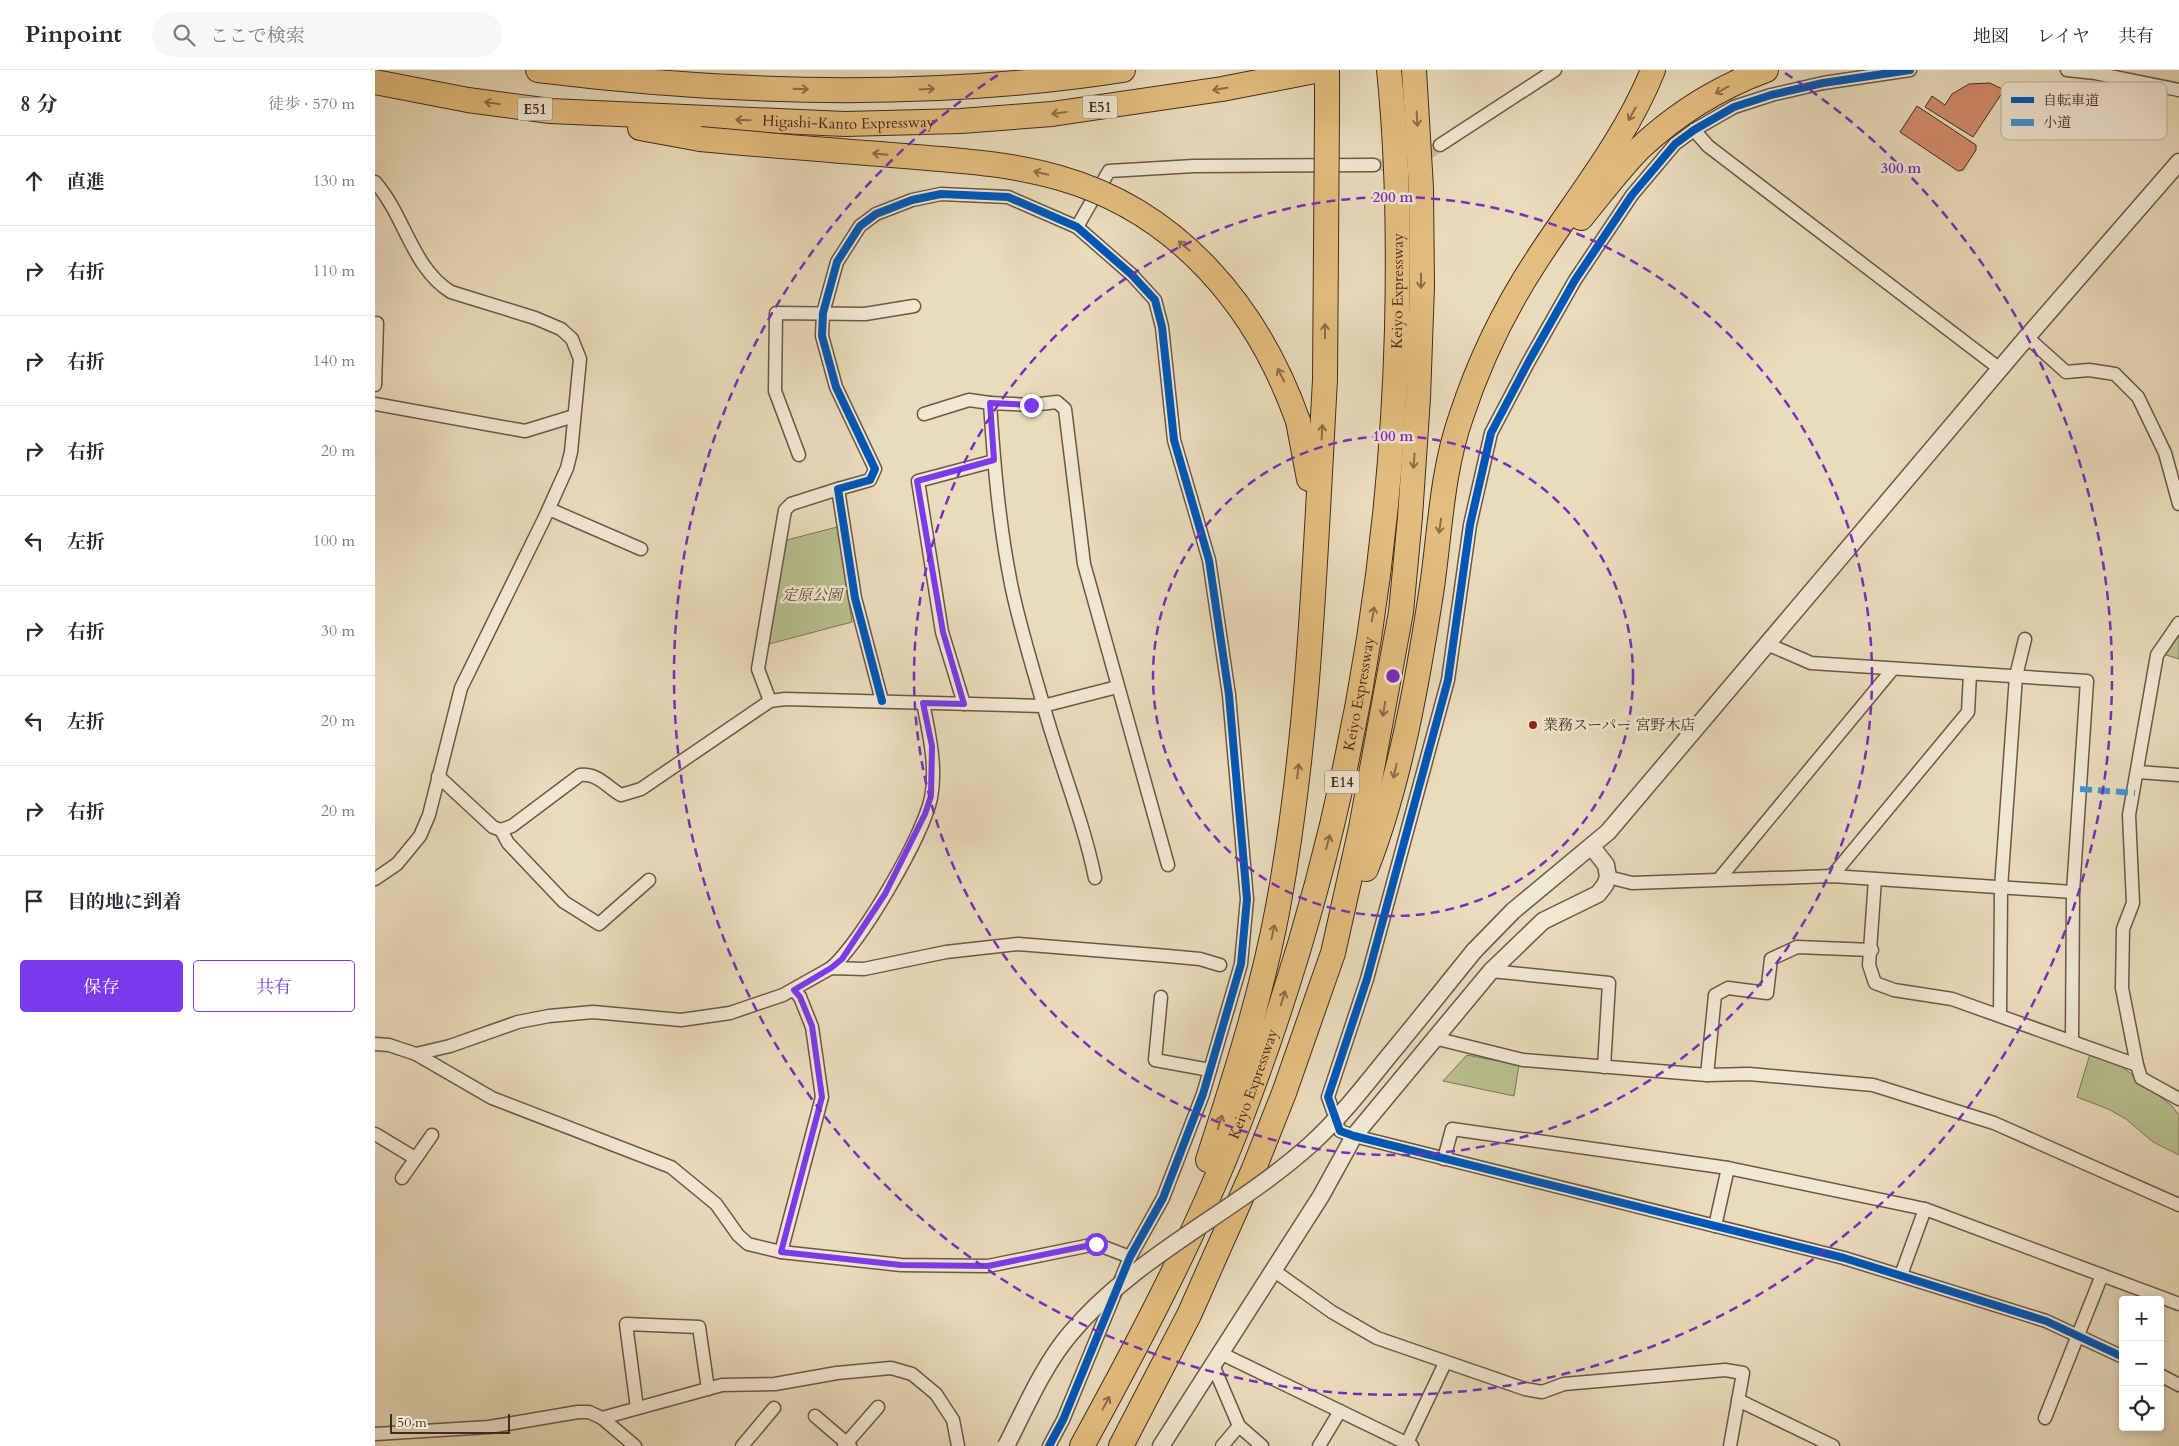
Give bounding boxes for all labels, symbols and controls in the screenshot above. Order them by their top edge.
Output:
search box [152,12,502,57]
text: Pinpoint [25,18,122,51]
icon: search [170,21,198,49]
text: ここで検索 [210,23,305,49]
text: 地図 [1973,24,2009,49]
text: レイヤ [2037,24,2090,49]
text: 共有 [2118,24,2154,49]
legend [2001,82,2167,140]
one-way arrow [793,84,809,93]
one-way arrow [918,84,935,94]
one-way arrow [1213,84,1229,94]
one-way arrow [1714,85,1729,95]
text: 8 分 [20,90,57,119]
text: 自転車道 [2043,91,2099,110]
text: 徒歩 · 570 m [268,93,355,115]
road number: E51 [1083,96,1117,118]
one-way arrow [485,98,501,108]
road number: E51 [517,98,553,120]
one-way arrow [1626,106,1636,120]
one-way arrow [1052,108,1068,118]
street label: Higashi-Kanto Expressway [762,110,935,134]
one-way arrow [1413,110,1422,126]
text: 小道 [2043,113,2071,132]
one-way arrow [735,115,751,125]
one-way arrow [872,150,888,159]
text: 300 m [1881,158,1922,178]
icon: ahead [20,167,48,195]
one-way arrow [1033,168,1049,177]
text: 直進 [67,169,105,195]
text: 130 m [313,170,355,192]
text: 200 m [1373,187,1414,207]
street label: Keiyo Expressway [1386,233,1408,349]
one-way arrow [1178,240,1191,252]
icon: right [20,257,48,285]
text: 右折 [67,259,105,285]
text: 110 m [313,260,355,282]
one-way arrow [1416,272,1426,289]
one-way arrow [1320,323,1330,340]
icon: right [20,347,48,375]
text: 右折 [67,349,105,375]
text: 140 m [313,350,355,372]
one-way arrow [1276,368,1285,383]
route end [1020,394,1043,417]
one-way arrow [1317,425,1326,441]
text: 100 m [1373,426,1414,446]
icon: right [20,437,48,465]
text: 右折 [67,439,105,465]
text: 20 m [321,440,355,462]
one-way arrow [1409,453,1419,469]
one-way arrow [1435,517,1445,533]
icon: left [20,527,48,555]
text: 左折 [67,529,105,555]
text: 100 m [313,530,355,552]
park label: 定原公園 [782,585,845,605]
one-way arrow [1369,607,1379,623]
icon: right [20,617,48,645]
text: 右折 [67,619,105,645]
text: 30 m [321,620,355,642]
street label: Keiyo Expressway [1339,635,1379,752]
centre of rings [1384,667,1402,685]
one-way arrow [1379,700,1389,716]
icon: left [20,707,48,735]
text: 左折 [67,709,105,735]
text: 20 m [321,710,355,732]
place label: 業務スーパー 宮野木店 [1543,715,1696,735]
marker: 業務スーパー 宮野木店 [1527,719,1539,731]
one-way arrow [1390,763,1399,779]
one-way arrow [1293,764,1303,780]
road number: E14 [1325,770,1359,794]
icon: right [20,797,48,825]
text: 右折 [67,799,105,825]
text: 20 m [321,800,355,822]
one-way arrow [1324,835,1334,851]
icon: arrive [20,887,48,915]
text: 目的地に到着 [67,889,181,915]
one-way arrow [1269,924,1278,940]
button: 保存 [20,960,183,1012]
button: 共有 [193,960,355,1012]
one-way arrow [1278,991,1288,1007]
street label: Keiyo Expressway [1224,1026,1282,1142]
one-way arrow [1216,1115,1226,1131]
route start [1085,1233,1108,1256]
map controls [2119,1296,2164,1431]
button: + [2119,1296,2164,1341]
button: − [2119,1341,2164,1386]
button: locate [2119,1386,2164,1431]
one-way arrow [1101,1396,1111,1411]
scale bar [390,1411,510,1434]
text: 50 m [397,1413,427,1432]

